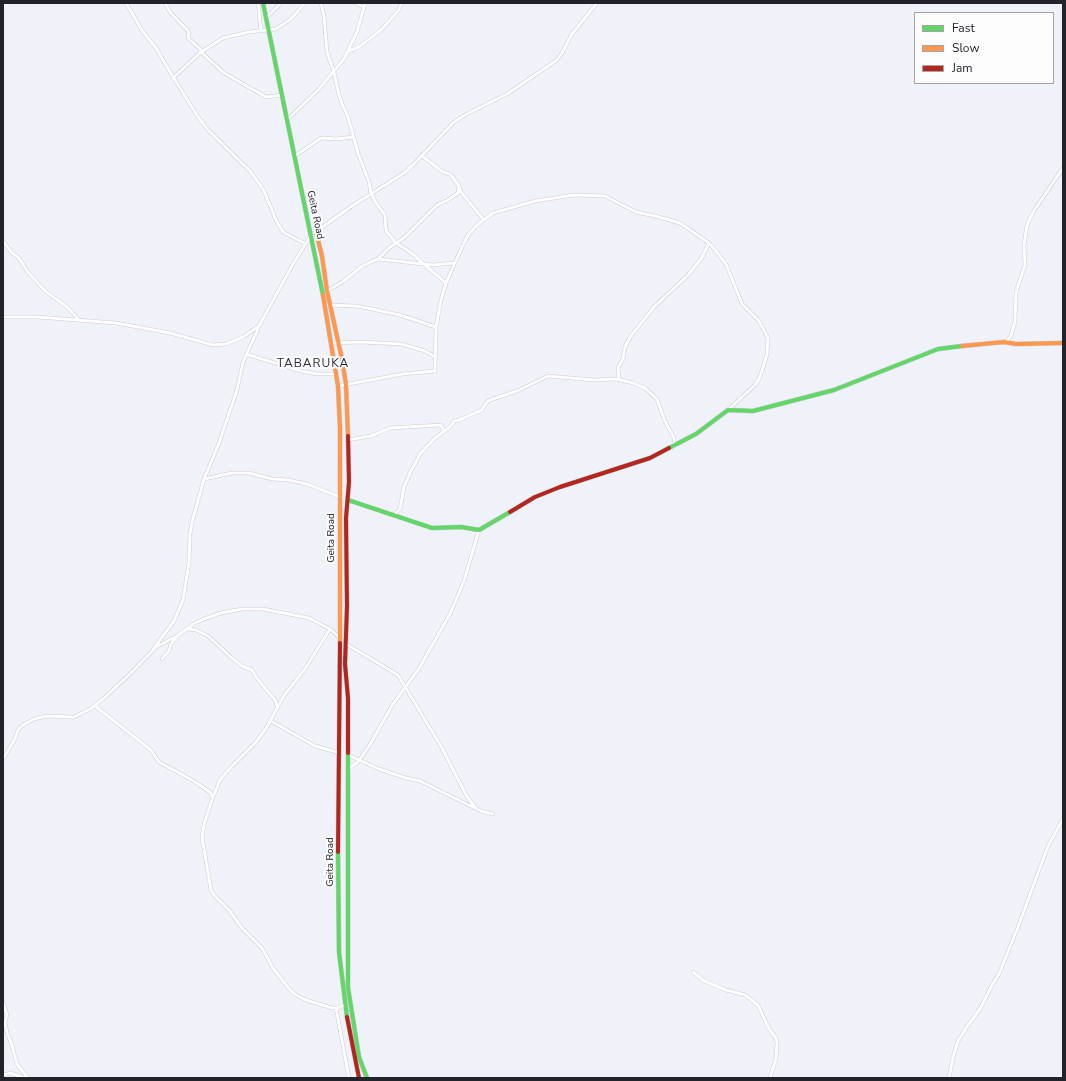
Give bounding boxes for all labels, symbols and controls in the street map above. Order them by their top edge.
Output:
legend [914,12,1054,84]
text: Fast [952,20,975,36]
text: Slow [952,40,980,56]
text: Jam [952,60,973,76]
street label: Geita Road [304,190,326,240]
district label: TABARUKA [277,357,349,371]
street label: Geita Road [326,513,338,563]
street label: Geita Road [325,837,337,887]

